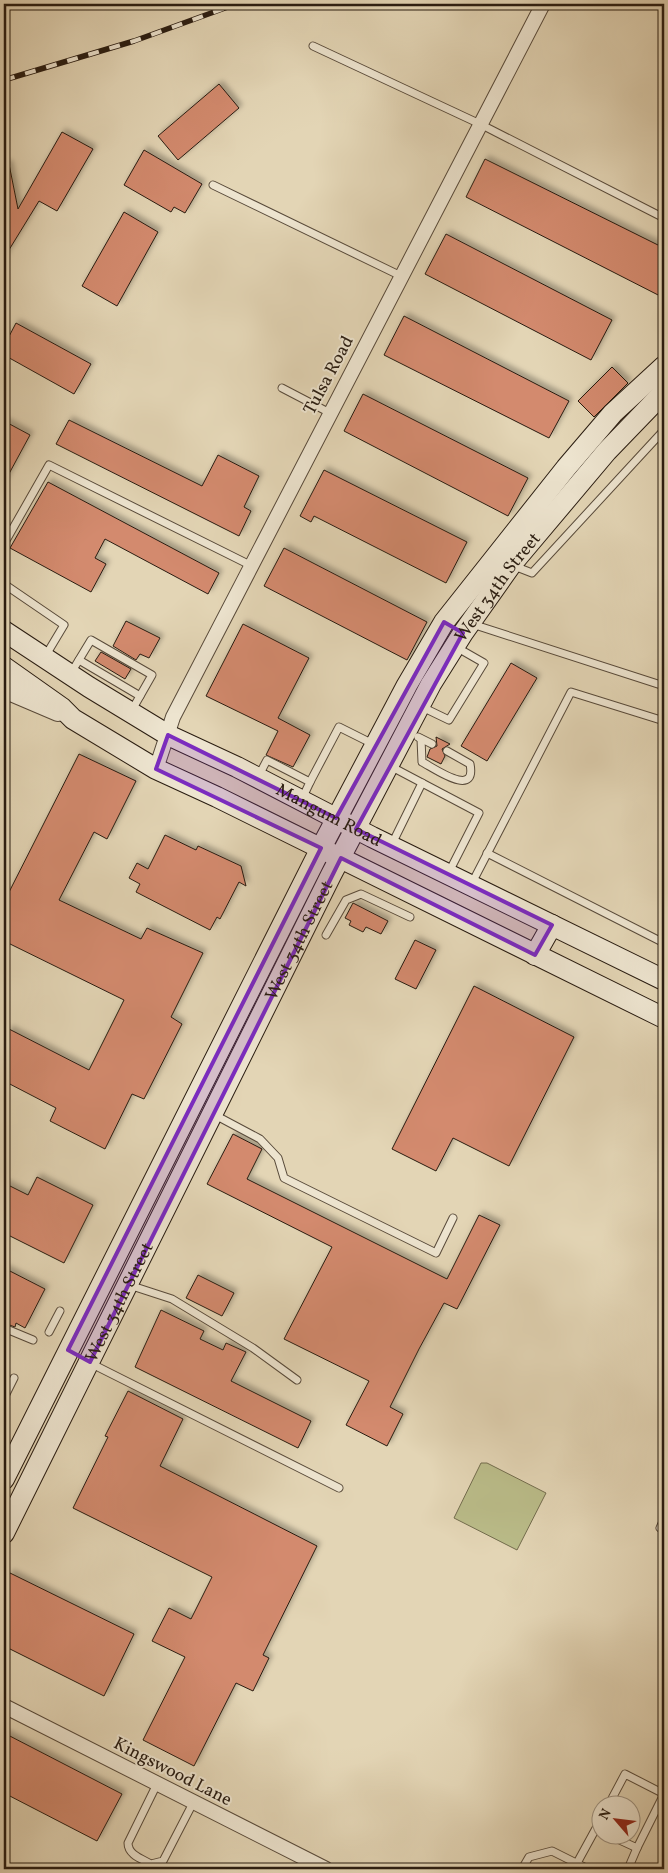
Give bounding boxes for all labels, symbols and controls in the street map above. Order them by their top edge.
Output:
street label: Tulsa Road [298,332,361,420]
street label: West 34th Street [449,528,547,648]
street label: Mangum Road [271,778,386,854]
street label: West 34th Street [260,877,340,1005]
street label: West 34th Street [80,1239,160,1367]
street label: Kingswood Lane [109,1732,236,1813]
north arrow [590,1796,640,1846]
text: N [595,1806,617,1824]

